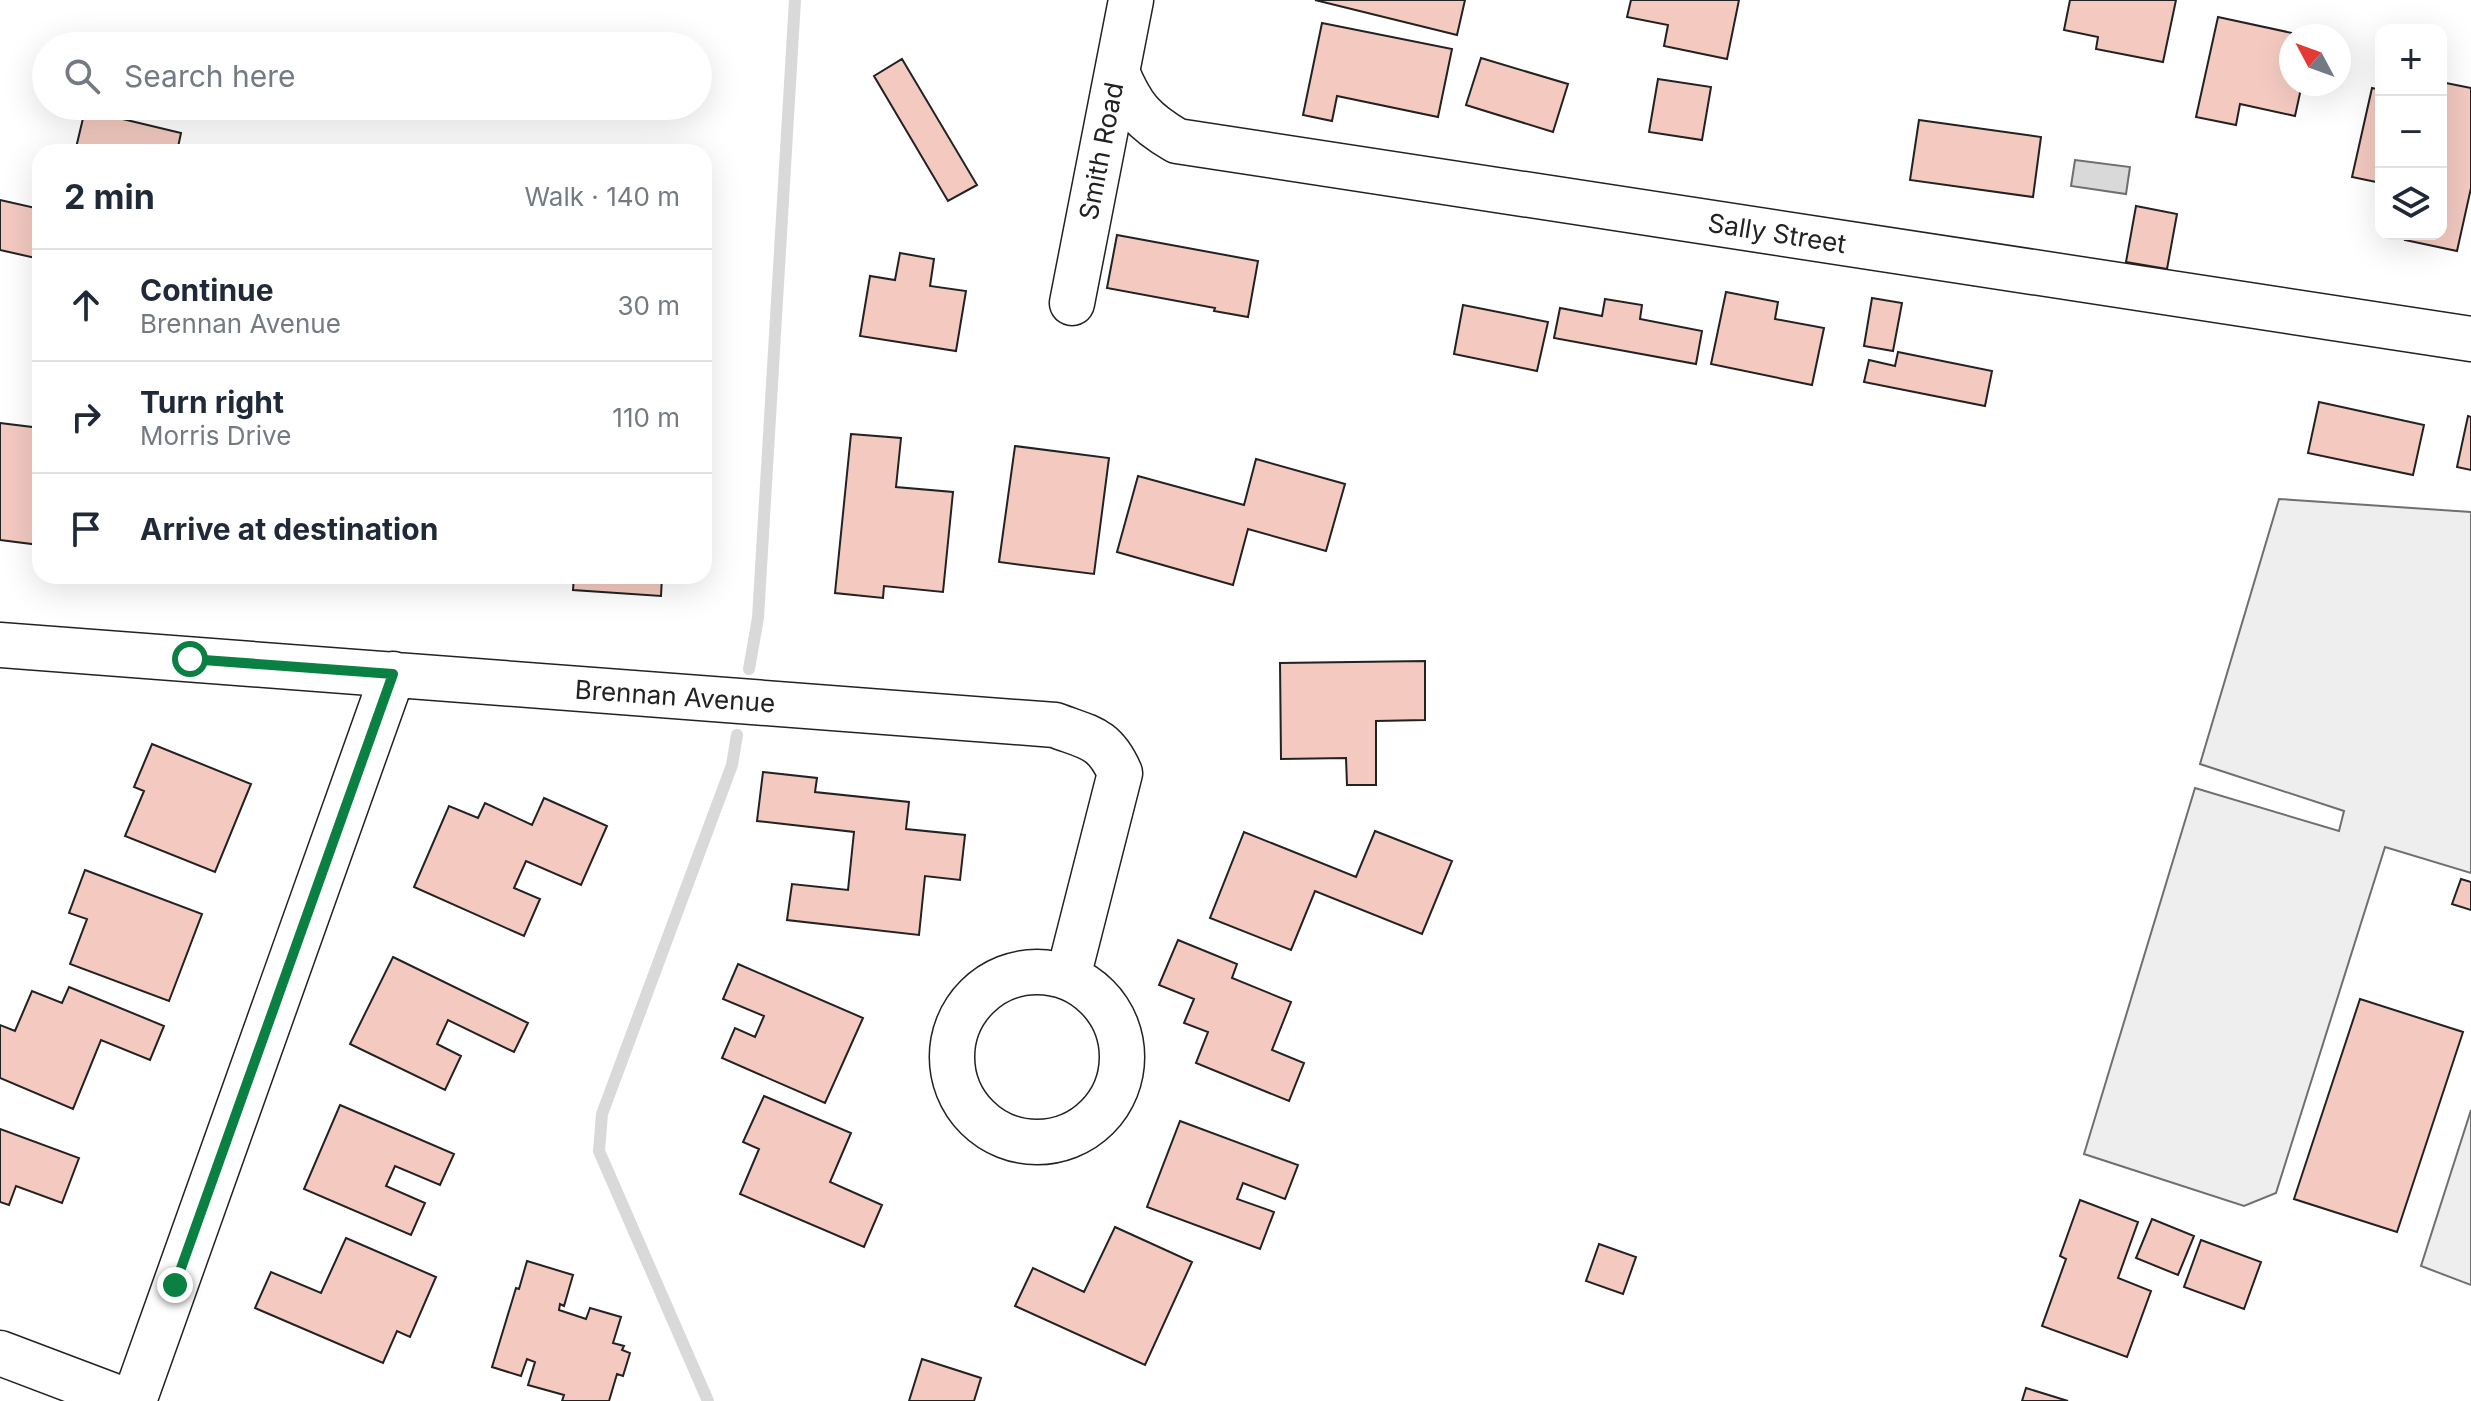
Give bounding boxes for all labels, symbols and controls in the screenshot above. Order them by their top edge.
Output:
north arrow [2279,24,2351,96]
map controls [2375,24,2447,240]
button: + [2375,24,2447,96]
search box [32,32,712,120]
icon: search [60,54,104,98]
text: Search here [124,58,296,94]
street label: Smith Road [1072,79,1130,223]
button: − [2375,96,2447,168]
button: layers [2375,168,2447,240]
text: 2 min [64,176,155,217]
text: Walk · 140 m [525,181,680,212]
street label: Sally Street [1706,207,1848,259]
text: Continue [140,272,274,308]
icon: ahead [64,283,108,327]
text: 30 m [617,290,680,321]
text: Brennan Avenue [140,308,341,339]
text: Turn right [140,384,284,420]
icon: right [64,395,108,439]
text: 110 m [612,402,680,433]
text: Morris Drive [140,420,291,451]
icon: arrive [64,507,108,551]
text: Arrive at destination [140,511,438,547]
route start [172,641,208,677]
street label: Brennan Avenue [574,674,776,718]
route end [157,1267,193,1303]

